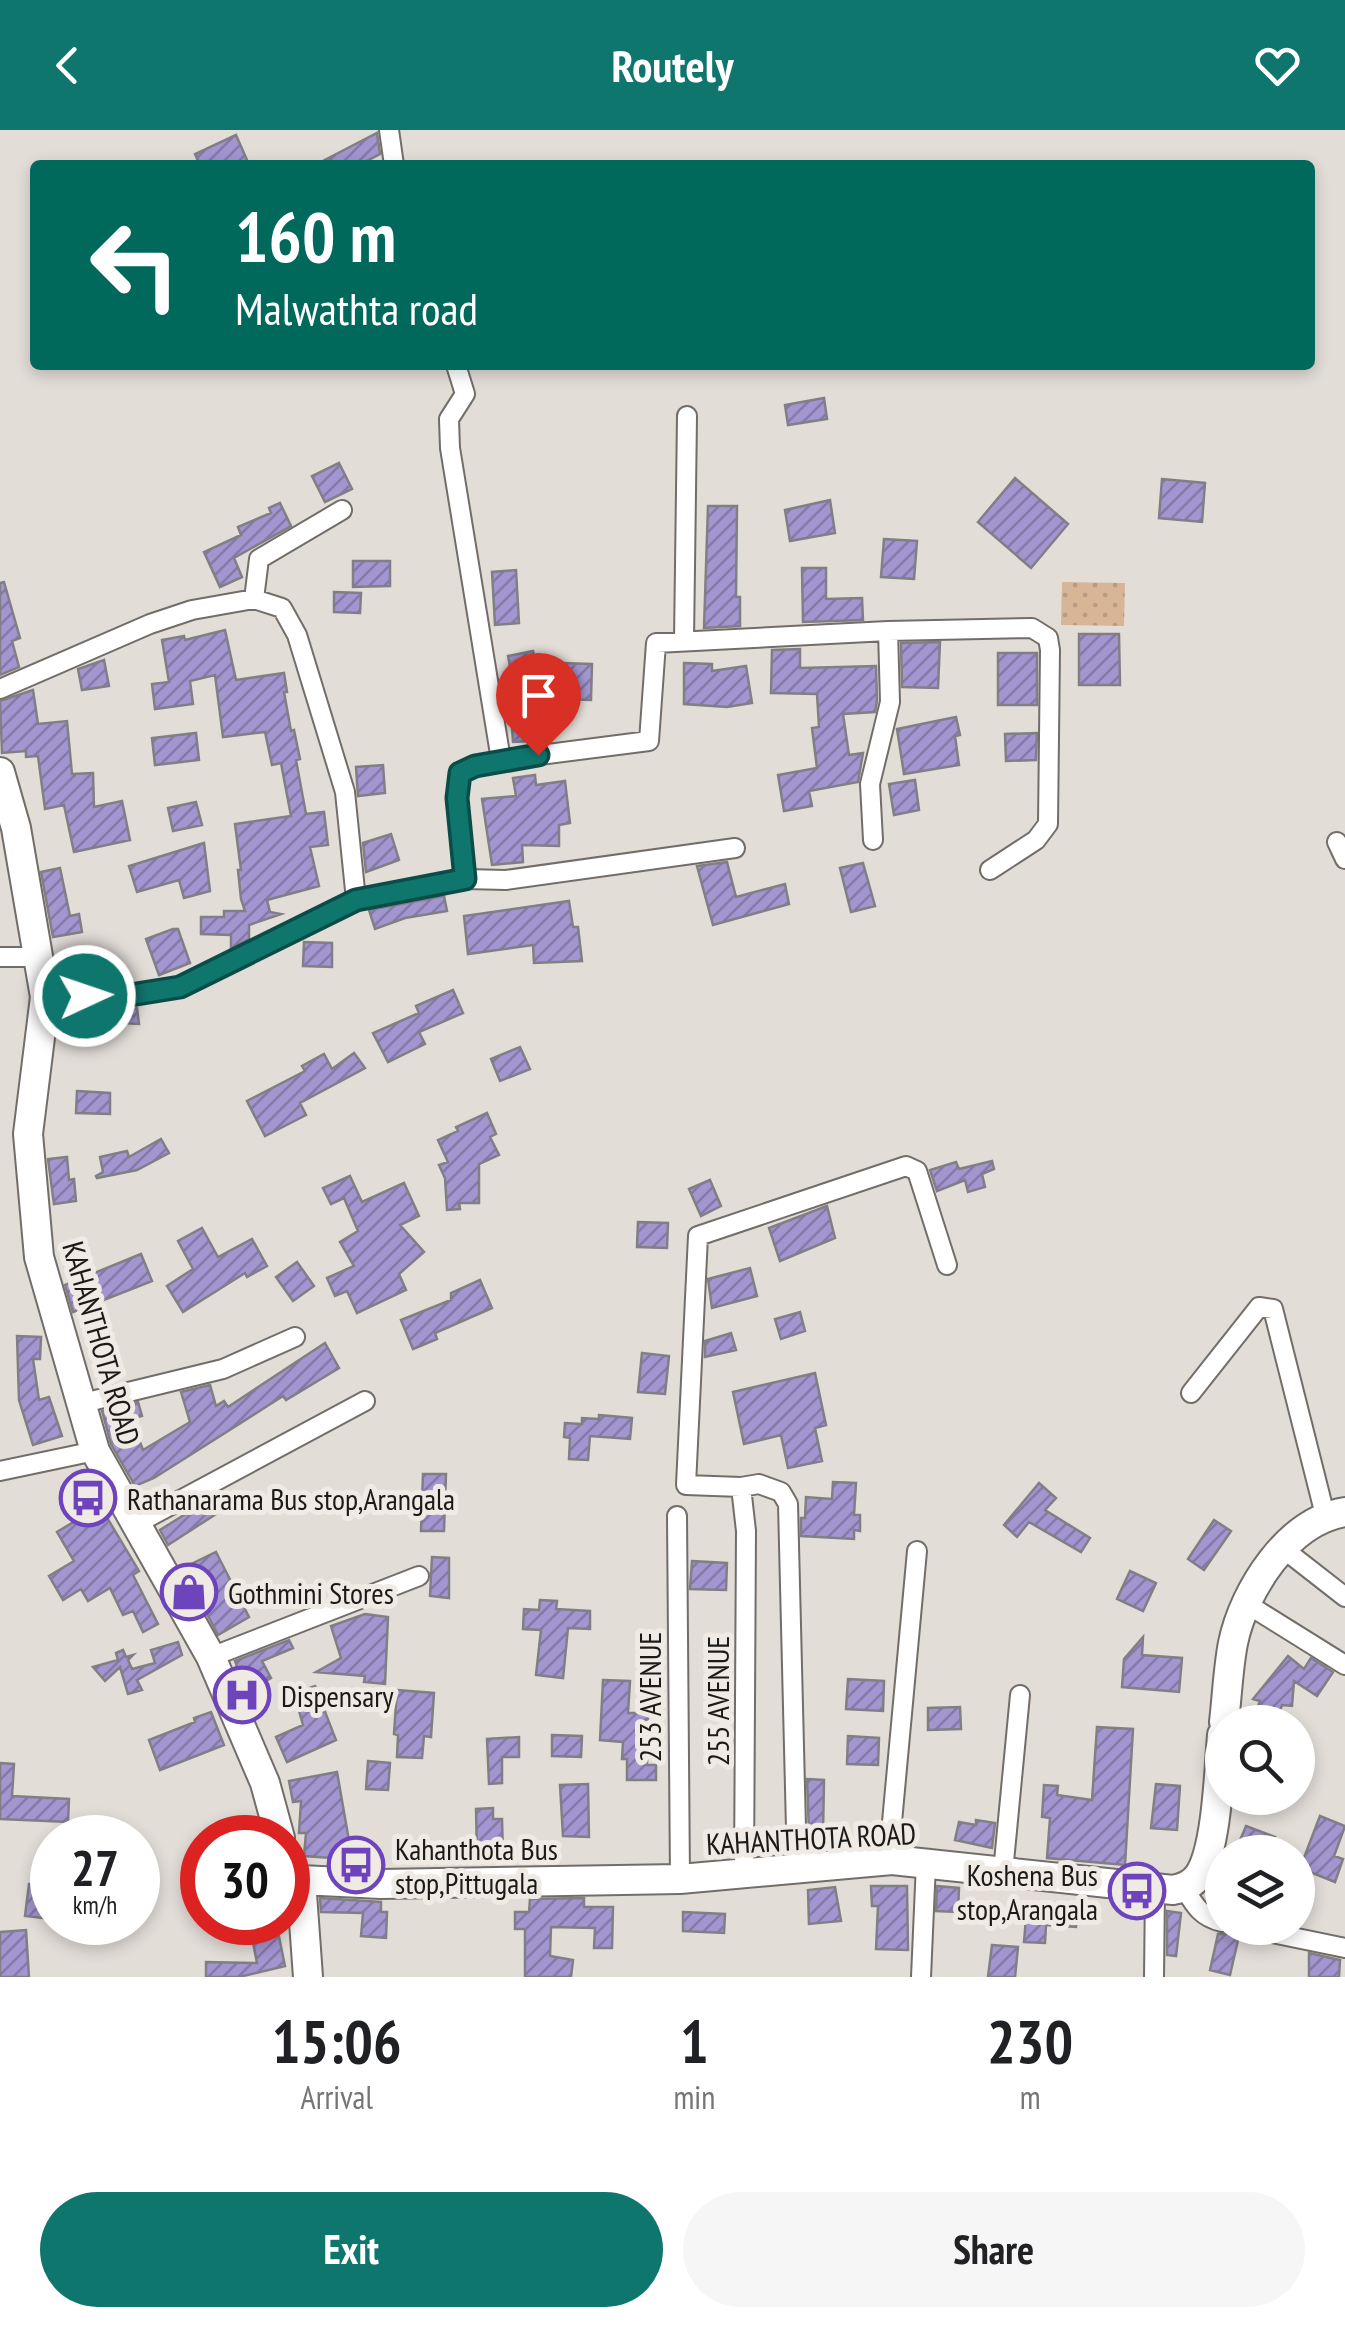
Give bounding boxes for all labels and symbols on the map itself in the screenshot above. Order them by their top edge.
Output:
pin [496,653,581,756]
position arrow [33,944,137,1048]
street label: KAHANTHOTA ROAD [54,1237,150,1449]
bus stop icon: Rathanarama Bus stop,Arangala [58,1468,118,1528]
place label: Rathanarama Bus stop,Arangala [127,1479,455,1518]
shop icon: Gothmini Stores [159,1562,219,1622]
place label: Gothmini Stores [228,1573,394,1612]
street label: 253 AVENUE [630,1632,669,1762]
street label: 255 AVENUE [698,1636,737,1766]
hospital icon: Dispensary [212,1665,272,1725]
place label: Dispensary [281,1676,394,1715]
street label: KAHANTHOTA ROAD [705,1813,917,1863]
speed limit sign: 30 [180,1815,310,1945]
place label: Kahanthota Bus stop,Pittugala [395,1829,558,1902]
bus stop icon: Kahanthota Bus stop,Pittugala [326,1835,386,1895]
place label: Koshena Bus stop,Arangala [957,1855,1098,1928]
bus stop icon: Koshena Bus stop,Arangala [1107,1861,1167,1921]

